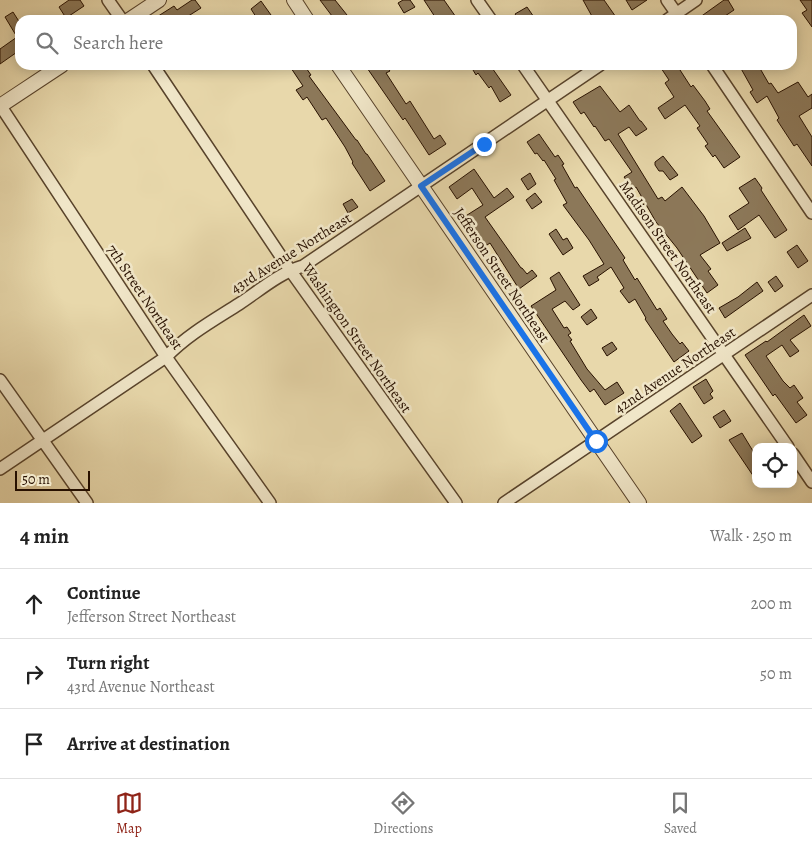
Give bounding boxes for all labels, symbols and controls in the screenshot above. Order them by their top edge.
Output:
search box [15,15,797,70]
icon: search [33,29,61,57]
text: Search here [73,30,163,56]
route end [473,133,496,156]
street label: Madison Street Northeast [615,177,721,317]
street label: Jefferson Street Northeast [449,204,555,346]
street label: 43rd Avenue Northeast [227,208,355,298]
street label: 7th Street Northeast [102,240,188,354]
street label: Washington Street Northeast [297,258,416,417]
street label: 42nd Avenue Northeast [610,322,740,418]
route start [585,430,608,453]
map controls [752,443,797,488]
button: locate [752,443,797,488]
scale bar [15,468,90,491]
text: 50 m [22,470,50,489]
text: 4 min [20,522,69,550]
text: Walk · 250 m [710,525,792,547]
text: Continue [67,580,141,606]
icon: ahead [20,590,48,618]
text: 200 m [751,593,792,615]
text: Jefferson Street Northeast [67,606,236,628]
text: Turn right [67,650,149,676]
icon: right [20,660,48,688]
text: 50 m [760,663,792,685]
text: 43rd Avenue Northeast [67,676,215,698]
icon: arrive [20,730,48,758]
text: Arrive at destination [67,731,230,757]
tab: Map [115,789,143,838]
tab: Directions [373,789,433,838]
tab: Saved [664,789,697,838]

